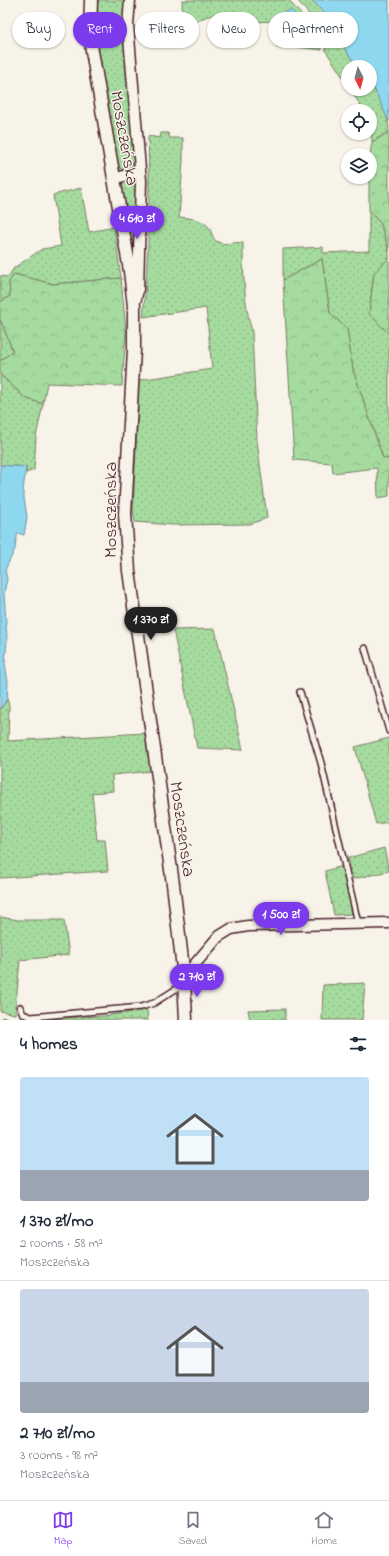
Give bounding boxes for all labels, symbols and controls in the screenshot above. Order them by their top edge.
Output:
chip: Buy [12,12,65,48]
chip: Rent [73,12,127,48]
chip: Filters [135,12,199,48]
chip: New [207,12,260,48]
chip: Apartment [268,12,358,48]
north arrow [341,60,377,96]
map controls [341,60,377,184]
street label: Moszczeńska [102,89,144,188]
button: locate [341,104,377,140]
button: layers [341,148,377,184]
pin: 4 610 zł [96,206,178,240]
text: 4 610 zł [119,209,155,228]
street label: Moszczeńska [99,462,125,558]
pin: 1 370 zł [110,607,192,641]
text: 1 370 zł [133,610,169,629]
street label: Moszczeńska [161,780,201,879]
pin: 1 500 zł [240,902,322,936]
text: 1 500 zł [262,905,300,924]
pin: 2 710 zł [156,964,238,998]
text: 2 710 zł [179,967,215,986]
text: 4 homes [20,1032,78,1057]
icon: filters [347,1033,369,1055]
icon: home [159,1103,231,1175]
text: 1 370 zł/mo [20,1209,94,1234]
text: 2 rooms · 58 m² [20,1234,103,1253]
text: Moszczeńska [20,1253,90,1272]
icon: home [159,1315,231,1387]
text: 2 710 zł/mo [20,1421,95,1446]
text: 3 rooms · 98 m² [20,1446,98,1465]
text: Moszczeńska [20,1465,90,1484]
tab: Map [52,1509,74,1549]
tab: Saved [178,1509,207,1549]
tab: Home [311,1509,337,1549]

